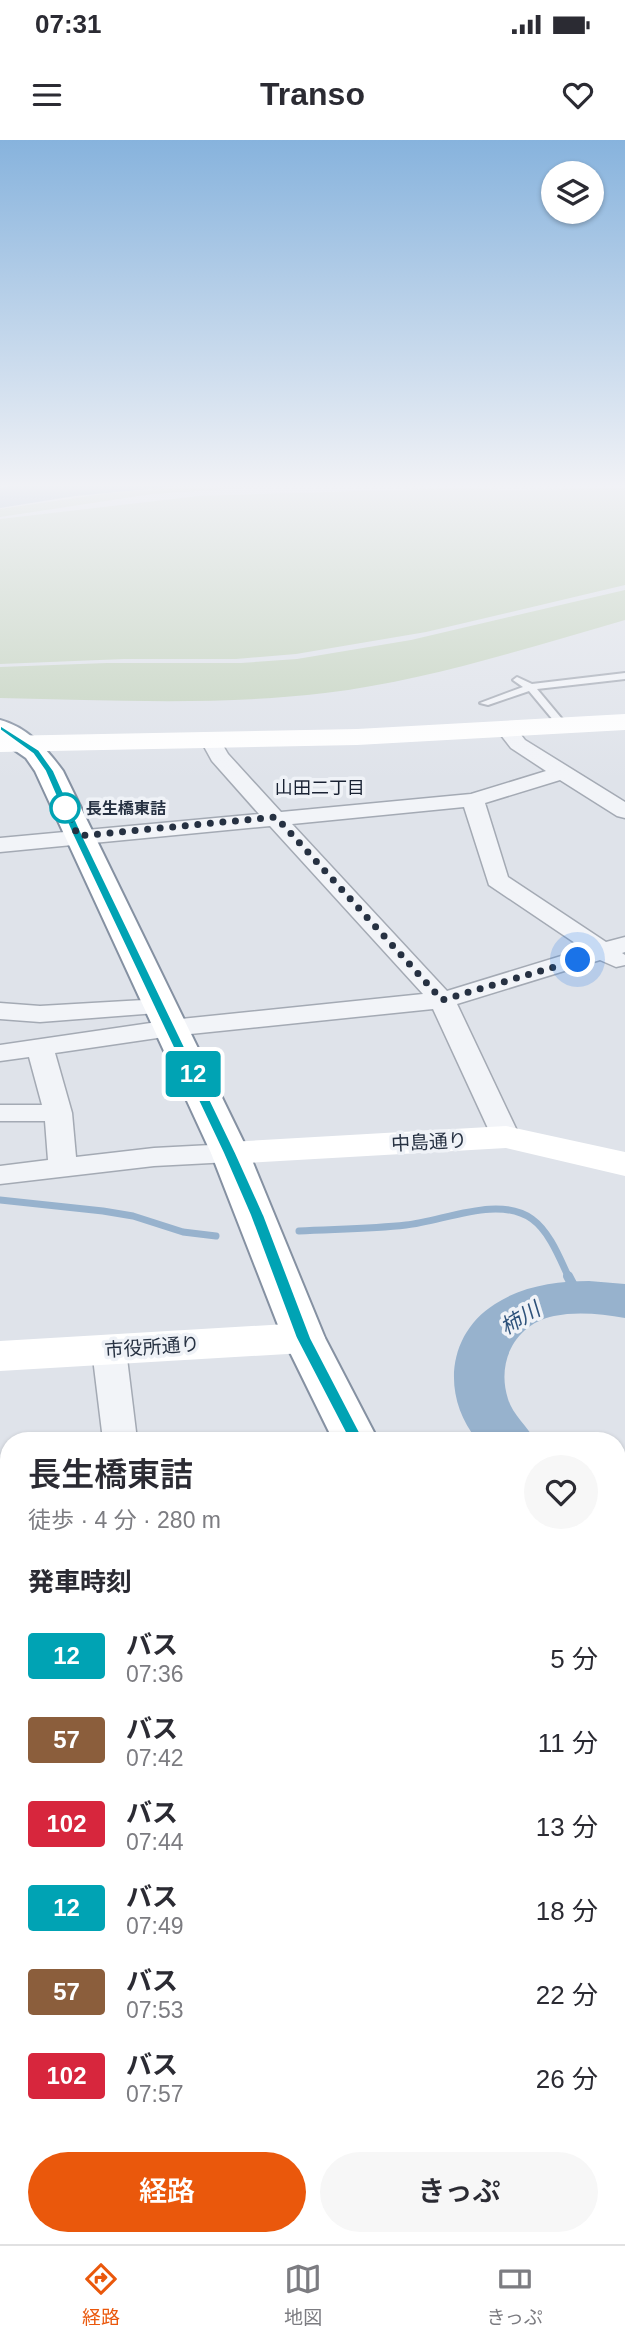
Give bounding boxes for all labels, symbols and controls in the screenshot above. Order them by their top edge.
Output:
text: 07:31 [35,9,102,39]
icon: menu [28,76,66,114]
text: Transo [260,76,365,112]
icon: heart [559,76,597,114]
map controls [541,161,604,224]
button: layers [541,161,604,224]
district label: 山田二丁目 [275,778,365,798]
marker: 長生橋東詰 [50,793,80,823]
place label: 長生橋東詰 [86,800,166,817]
your location [560,942,595,977]
line badge: 12 [162,1051,224,1097]
text: 12 [180,1060,206,1087]
street label: 中島通り [390,1130,468,1154]
water label: 柿川 [496,1296,546,1339]
street label: 市役所通り [104,1333,200,1361]
button: heart [524,1455,598,1529]
text: 長生橋東詰 [28,1456,193,1493]
text: 徒歩 · 4 分 · 280 m [28,1507,221,1533]
text: 発車時刻 [28,1567,132,1597]
text: バス [126,1630,178,1660]
text: 12 [53,1642,80,1669]
text: 5 分 [550,1644,598,1674]
text: 07:36 [126,1661,184,1687]
text: バス [126,1714,178,1744]
text: 57 [53,1726,80,1753]
text: 11 分 [538,1728,598,1758]
text: 07:42 [126,1745,184,1771]
text: バス [126,1798,178,1828]
text: 102 [46,1810,87,1837]
text: 13 分 [536,1812,598,1842]
text: 07:44 [126,1829,184,1855]
text: バス [126,1882,178,1912]
text: 12 [53,1894,80,1921]
text: 18 分 [536,1896,598,1926]
text: 07:49 [126,1913,184,1939]
text: バス [126,1966,178,1996]
text: 57 [53,1978,80,2005]
text: 22 分 [536,1980,598,2010]
text: 07:53 [126,1997,184,2023]
text: バス [126,2050,178,2080]
text: 102 [46,2062,87,2089]
text: 26 分 [536,2064,598,2094]
text: 07:57 [126,2081,184,2107]
button: 経路 [28,2152,306,2232]
button: きっぷ [320,2152,598,2232]
tab: 経路 [82,2260,120,2329]
tab: 地図 [284,2260,322,2329]
tab: きっぷ [487,2260,543,2329]

